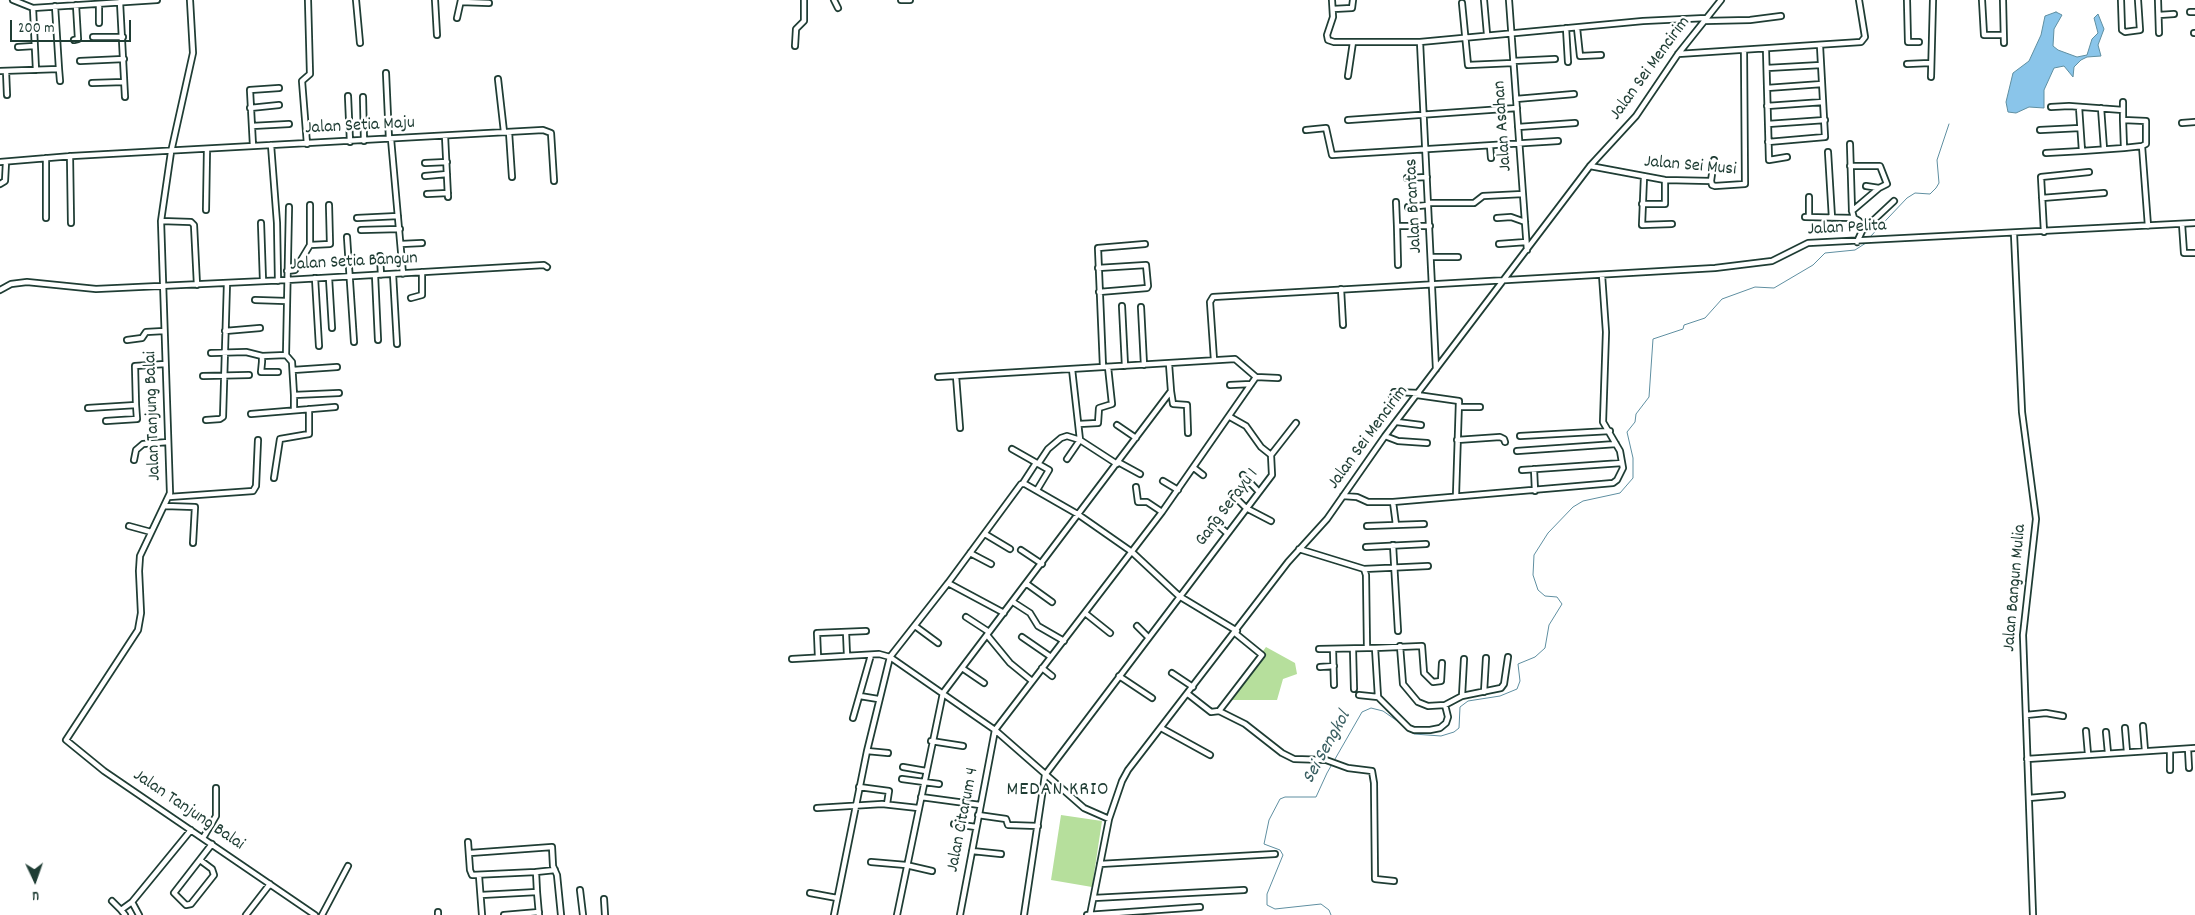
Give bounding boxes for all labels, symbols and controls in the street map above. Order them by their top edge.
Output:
scale bar [12,10,134,42]
street label: Jalan Sei Mencirim [1606,13,1696,125]
text: 200 m [18,18,55,40]
street label: Jalan Asahan [1490,80,1518,172]
street label: Jalan Setia Maju [305,113,415,141]
street label: Jalan Sei Musi [1643,152,1737,182]
street label: Jalan Brantas [1402,158,1428,254]
street label: Jalan Pelita [1807,216,1887,242]
street label: Jalan Setia Bangun [290,249,418,277]
street label: Jalan Tanjung Balai [141,351,167,481]
street label: Jalan Sei Mencirim [1324,382,1414,494]
street label: Gang Serayu 1 [1192,465,1264,551]
street label: Jalan Bangun Mulia [2000,523,2032,653]
water label: Sei Sengkol [1299,708,1357,788]
street label: Jalan Tanjung Balai [128,766,248,856]
street label: Jalan Citarum 4 [943,766,985,874]
district label: MEDAN KRIO [1005,779,1111,803]
north arrow [10,855,60,905]
text: U [32,885,40,905]

